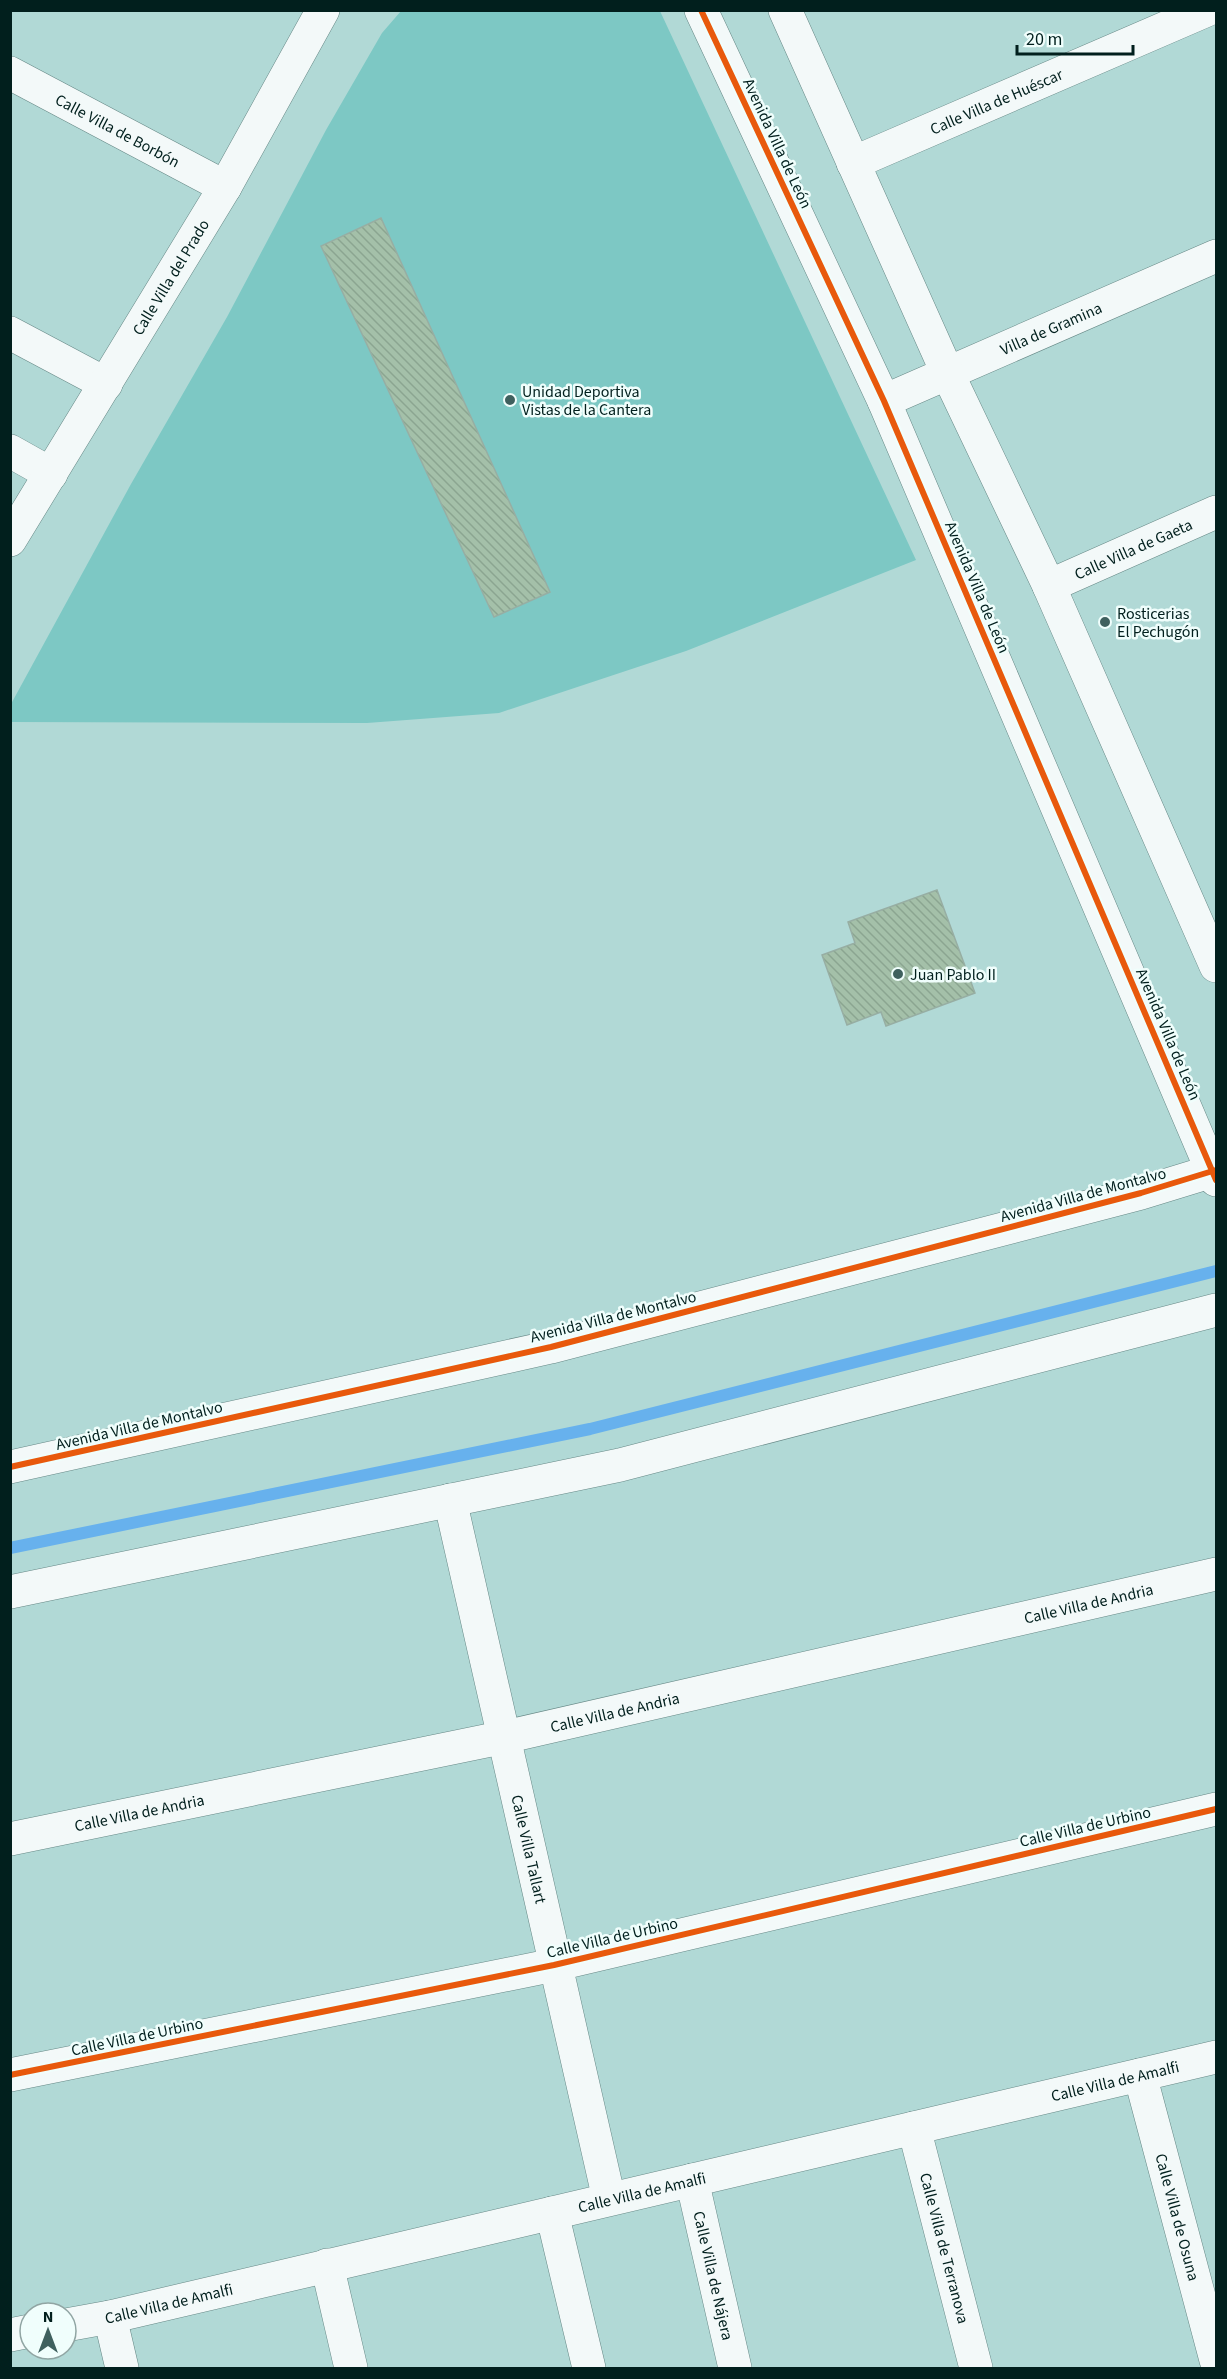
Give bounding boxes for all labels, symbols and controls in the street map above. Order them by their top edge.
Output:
scale bar [1017,18,1132,56]
text: 20 m [1026,27,1062,52]
street label: Calle Villa de Huéscar [927,63,1067,140]
street label: Avenida Villa de León [737,75,817,212]
street label: Calle Villa de Borbón [51,89,184,173]
street label: Calle Villa del Prado [127,215,215,340]
street label: Villa de Gramina [997,297,1105,361]
place label: Unidad Deportiva Vistas de la Cantera [522,381,651,421]
marker: Unidad Deportiva Vistas de la Cantera [503,393,517,407]
street label: Calle Villa de Gaeta [1071,514,1196,585]
street label: Avenida Villa de León [939,518,1015,657]
place label: Rosticerias El Pechugón [1117,603,1199,643]
marker: Rosticerias El Pechugón [1098,615,1112,629]
place label: Juan Pablo II [910,964,996,986]
street label: Avenida Villa de León [1130,965,1206,1104]
marker: Juan Pablo II [891,967,905,981]
street label: Avenida Villa de Montalvo [998,1162,1169,1228]
street label: Avenida Villa de Montalvo [528,1286,699,1348]
street label: Avenida Villa de Montalvo [54,1396,225,1456]
street label: Calle Villa de Andria [1022,1579,1156,1630]
street label: Calle Villa de Andria [548,1687,682,1738]
street label: Calle Villa de Andria [73,1789,206,1837]
street label: Calle Villa Tallart [505,1793,552,1906]
street label: Calle Villa de Urbino [1017,1801,1153,1853]
street label: Calle Villa de Urbino [544,1912,680,1964]
street label: Calle Villa de Urbino [69,2012,205,2062]
street label: Calle Villa de Amalfi [1049,2056,1181,2107]
street label: Calle Villa de Osuna [1149,2151,1204,2283]
street label: Calle Villa de Amalfi [576,2167,708,2219]
street label: Calle Villa de Terranova [914,2170,974,2326]
street label: Calle Villa de Nájera [687,2209,738,2342]
street label: Calle Villa de Amalfi [103,2278,235,2330]
north arrow [18,2301,78,2361]
text: N [43,2306,53,2328]

